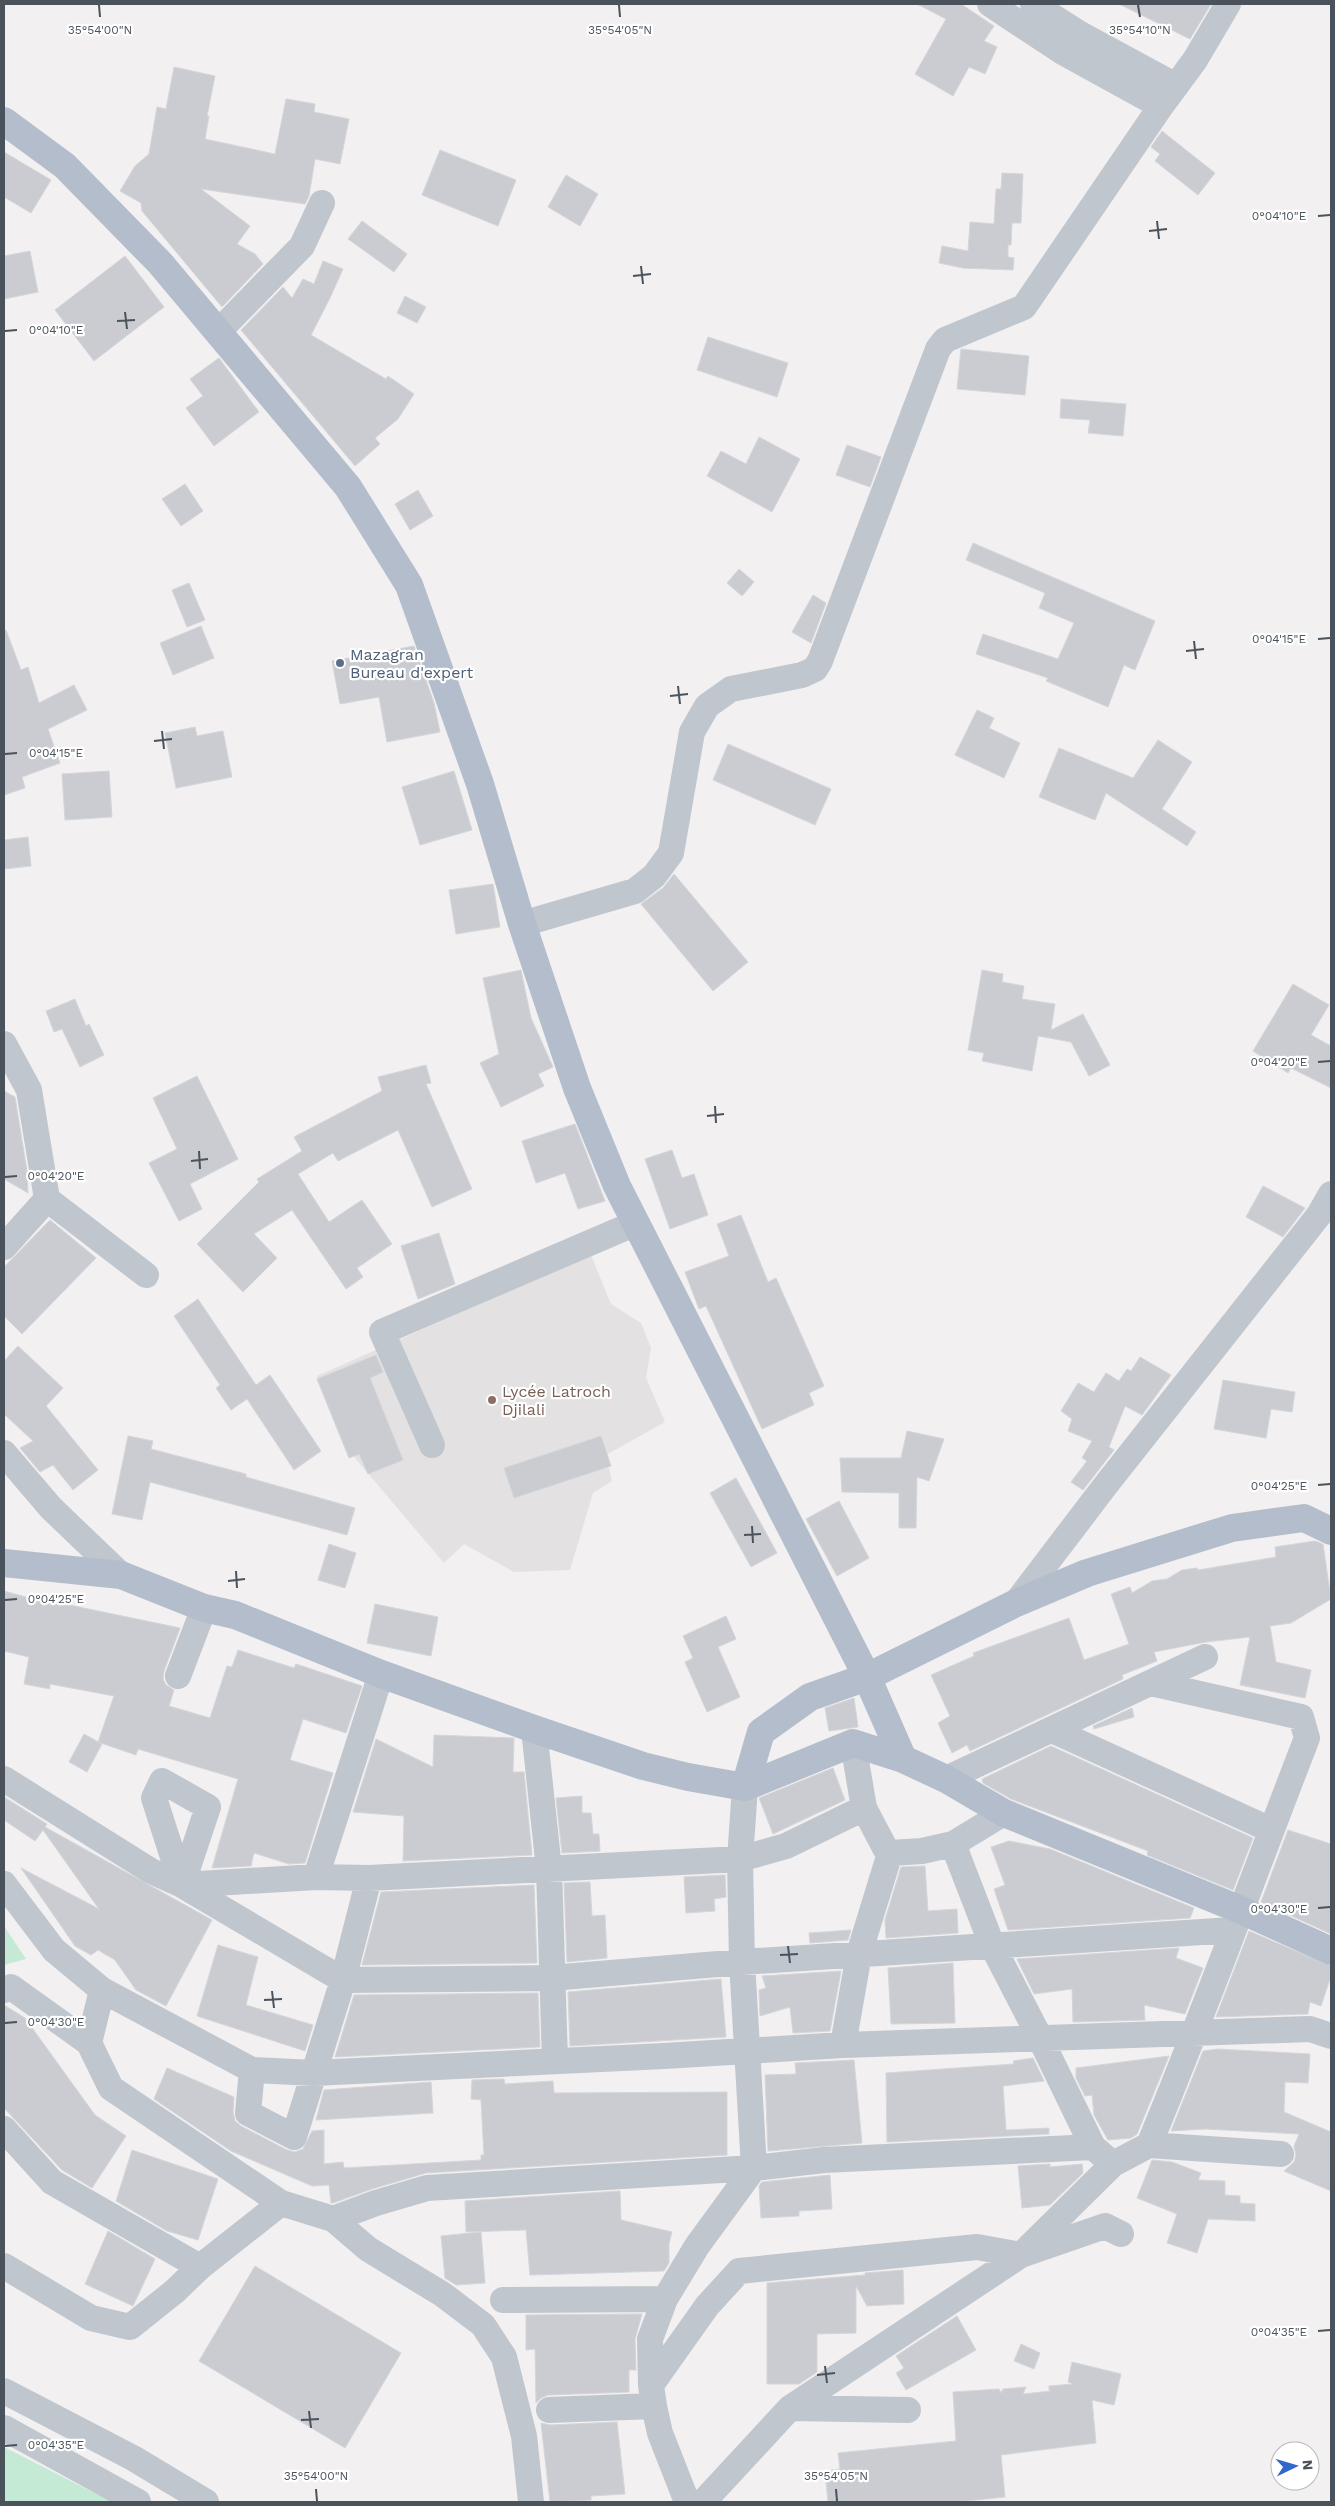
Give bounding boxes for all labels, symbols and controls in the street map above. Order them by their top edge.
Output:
text: 35°54'00"N [68,23,132,37]
text: 35°54'05"N [588,23,652,37]
text: 35°54'10"N [1109,23,1171,37]
text: 0°04'10"E [1252,209,1307,223]
text: 0°04'10"E [29,323,84,337]
text: 0°04'15"E [1252,632,1306,646]
place label: Mazagran Bureau d'expert [350,645,473,682]
marker: Mazagran Bureau d'expert [334,657,346,669]
text: 0°04'15"E [29,746,83,760]
text: 0°04'20"E [1251,1055,1308,1069]
text: 0°04'20"E [28,1169,85,1183]
place label: Lycée Latroch Djilali [502,1382,611,1419]
marker: Lycée Latroch Djilali [486,1394,498,1406]
text: 0°04'25"E [1251,1479,1308,1493]
text: 0°04'25"E [28,1592,85,1606]
text: 0°04'30"E [1251,1902,1308,1916]
text: 0°04'30"E [28,2015,85,2029]
text: 0°04'35"E [1251,2325,1308,2339]
text: 0°04'35"E [28,2438,85,2452]
north arrow [1270,2441,1320,2491]
text: N [1300,2459,1316,2471]
text: 35°54'00"N [284,2469,348,2483]
text: 35°54'05"N [804,2469,868,2483]

